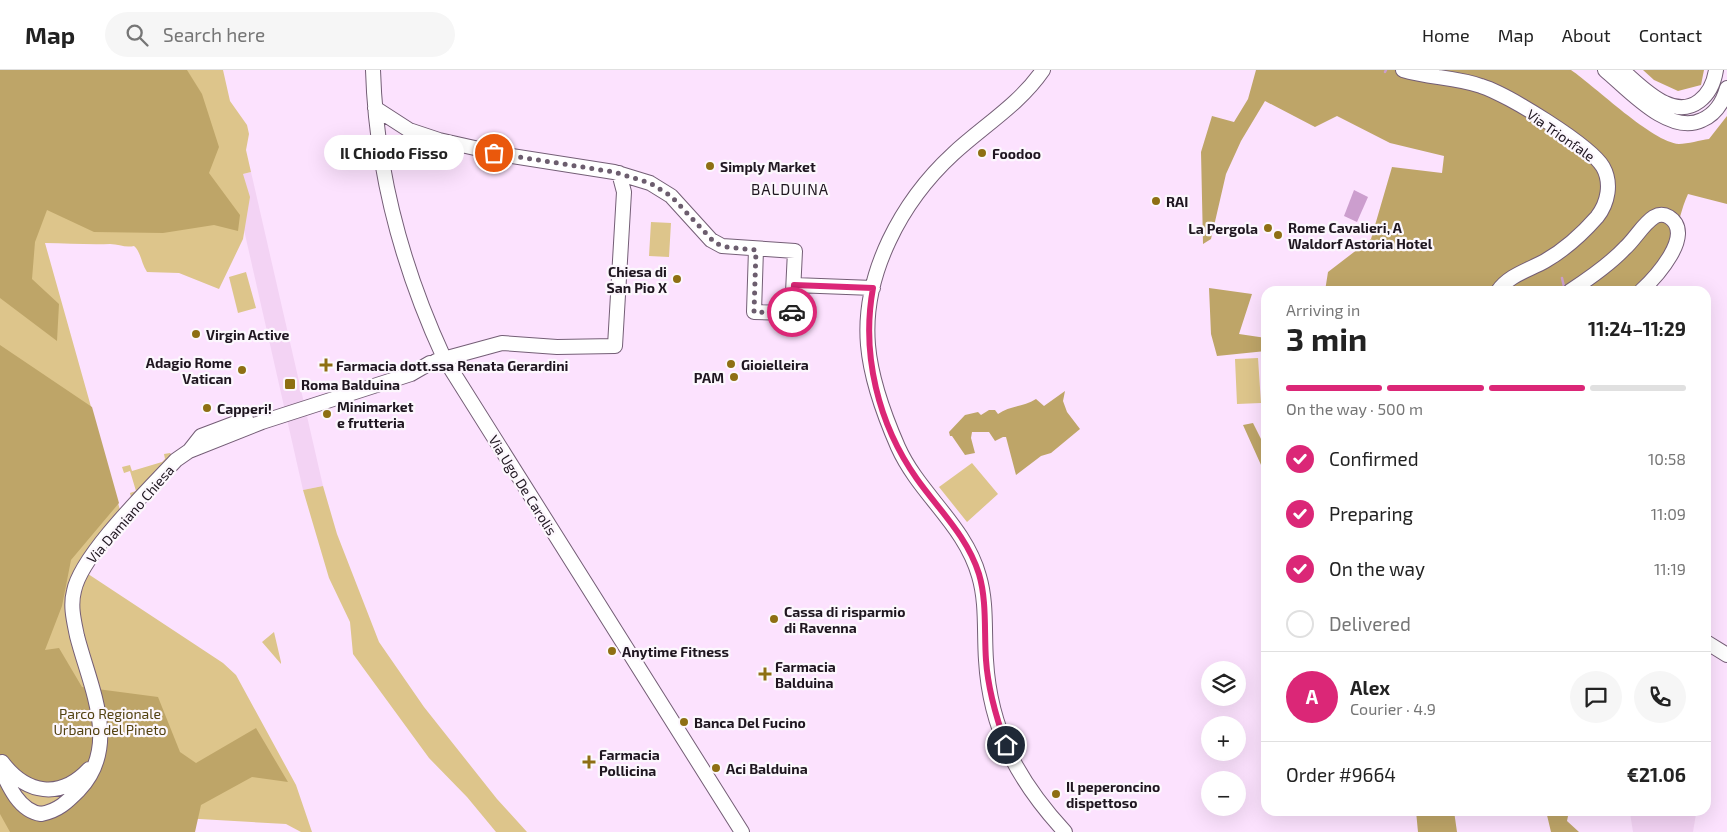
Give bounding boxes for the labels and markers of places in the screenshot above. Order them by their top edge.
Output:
pin [473,132,515,174]
callout: Il Chiodo Fisso [324,136,464,170]
place label: Foodoo [992,145,1041,162]
marker: Foodoo [976,147,988,159]
place label: Simply Market [720,158,816,175]
marker: Simply Market [704,160,716,172]
place label: RAI [1166,193,1188,210]
marker: RAI [1150,195,1162,207]
place label: Rome Cavalieri, A Waldorf Astoria Hotel [1288,219,1433,252]
place label: La Pergola [1188,220,1258,237]
marker: La Pergola [1262,222,1274,234]
marker: Rome Cavalieri, A Waldorf Astoria Hotel [1272,229,1284,241]
place label: Chiesa di San Pio X [607,263,667,296]
marker: Chiesa di San Pio X [671,273,683,285]
place label: Virgin Active [206,326,290,343]
marker: Virgin Active [190,328,202,340]
place label: Adagio Rome Vatican [146,354,232,387]
place label: Gioielleira [741,356,809,373]
place label: Farmacia dott.ssa Renata Gerardini [336,357,568,374]
marker: Gioielleira [725,358,737,370]
marker: Farmacia dott.ssa Renata Gerardini [320,359,332,371]
marker: Adagio Rome Vatican [236,364,248,376]
place label: PAM [694,369,724,386]
marker: PAM [728,371,740,383]
place label: Roma Balduina [301,376,400,393]
marker: Roma Balduina [283,377,297,391]
place label: Minimarket e frutteria [337,398,414,431]
place label: Capperi! [217,400,272,417]
marker: Capperi! [201,402,213,414]
marker: Minimarket e frutteria [321,408,333,420]
place label: Cassa di risparmio di Ravenna [784,603,905,636]
marker: Cassa di risparmio di Ravenna [768,613,780,625]
place label: Anytime Fitness [622,643,729,660]
marker: Anytime Fitness [606,645,618,657]
place label: Farmacia Balduina [775,658,836,691]
marker: Farmacia Balduina [759,668,771,680]
place label: Banca Del Fucino [694,714,806,731]
marker: Banca Del Fucino [678,716,690,728]
pin [985,724,1027,766]
place label: Farmacia Pollicina [599,746,660,779]
marker: Farmacia Pollicina [583,756,595,768]
place label: Aci Balduina [726,760,808,777]
marker: Aci Balduina [710,762,722,774]
place label: Il peperoncino dispettoso [1066,778,1160,811]
marker: Il peperoncino dispettoso [1050,788,1062,800]

